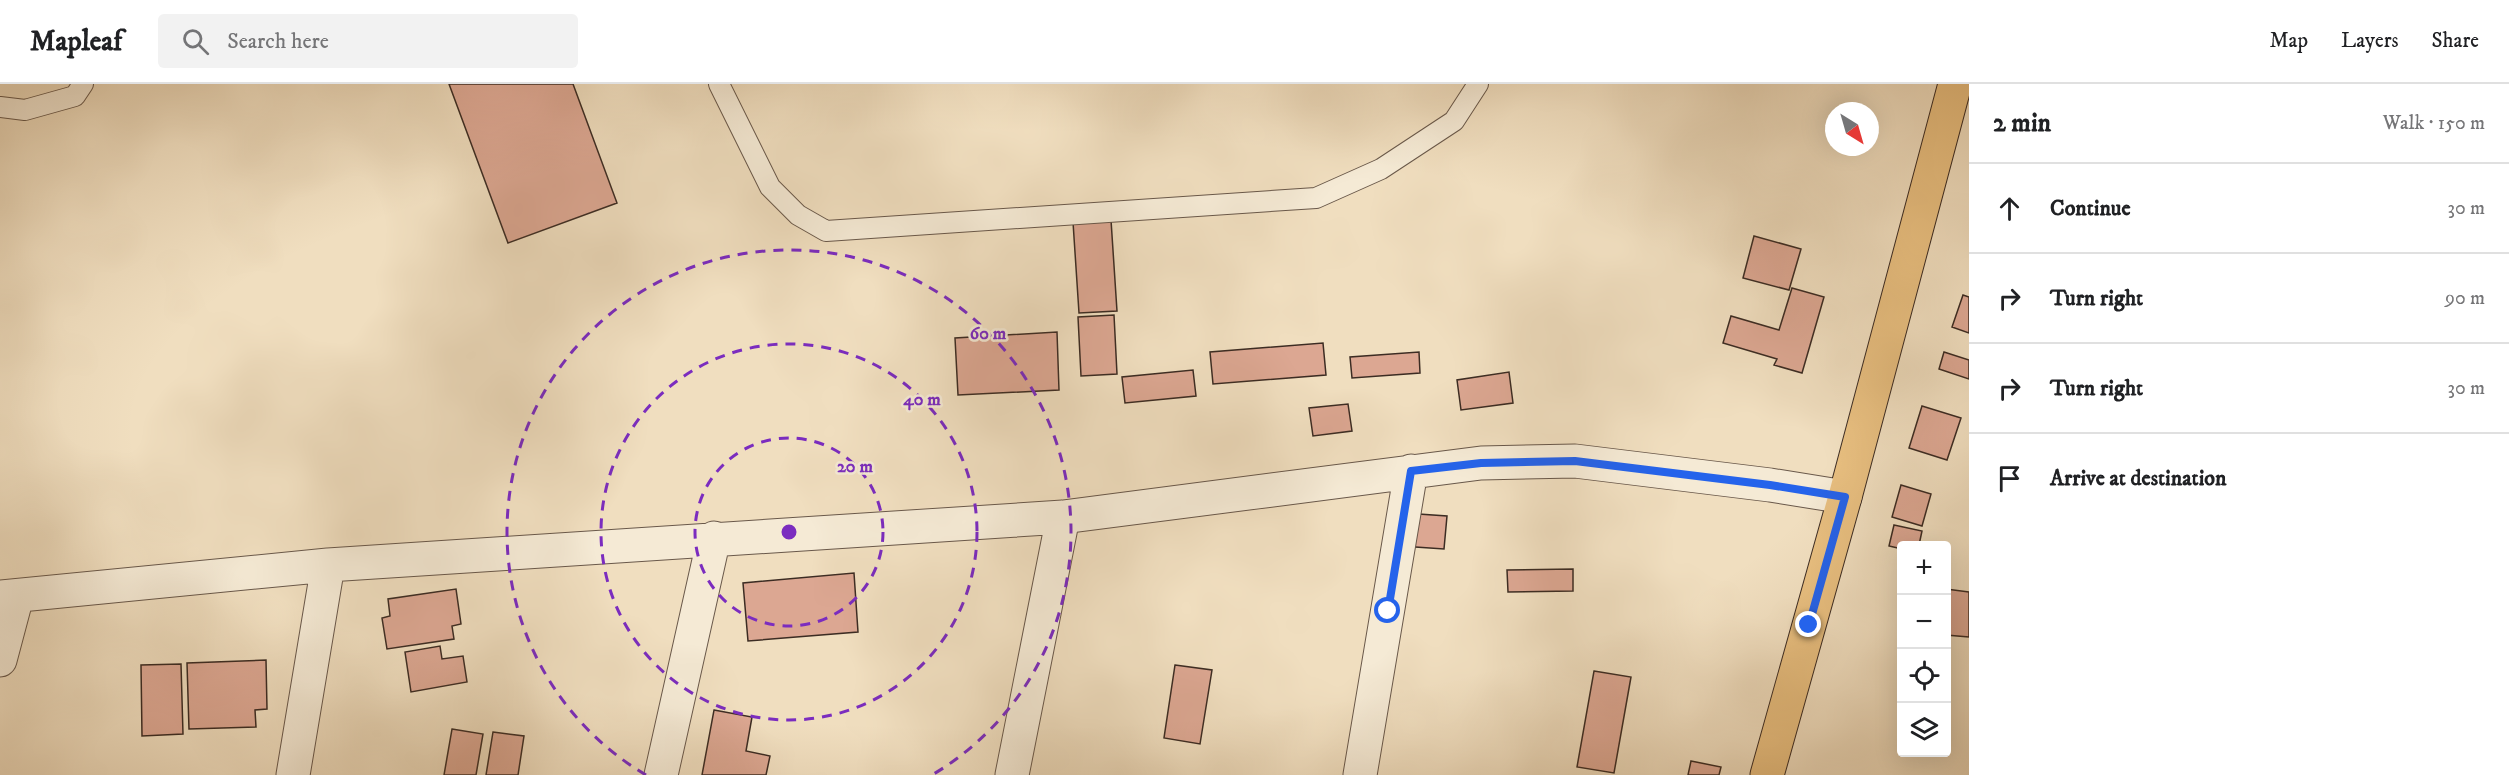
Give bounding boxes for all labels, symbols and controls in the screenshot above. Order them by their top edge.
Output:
search box [158,14,578,68]
text: Mapleaf [30,24,122,59]
icon: search [179,25,212,58]
text: Search here [227,28,329,55]
text: Map [2269,28,2308,54]
text: Layers [2341,28,2399,54]
text: Share [2432,28,2479,54]
north arrow [1825,102,1879,156]
text: 2 min [1993,107,2051,140]
text: Walk · 150 m [2383,111,2485,136]
icon: ahead [1993,192,2026,225]
text: Continue [2050,195,2131,222]
text: 30 m [2447,196,2485,221]
icon: right [1993,282,2026,315]
text: Turn right [2050,285,2143,312]
text: 90 m [2445,286,2485,311]
text: 60 m [970,323,1007,345]
icon: right [1993,372,2026,405]
text: Turn right [2050,375,2143,402]
text: 30 m [2447,376,2485,401]
text: 40 m [902,389,941,411]
text: 20 m [837,456,873,478]
icon: arrive [1993,462,2026,495]
text: Arrive at destination [2050,465,2227,492]
centre of rings [779,522,799,542]
map controls [1897,541,1951,757]
button: + [1897,541,1951,595]
button: − [1897,595,1951,649]
route start [1374,597,1400,623]
route end [1795,611,1821,637]
button: locate [1897,649,1951,703]
button: layers [1897,703,1951,757]

